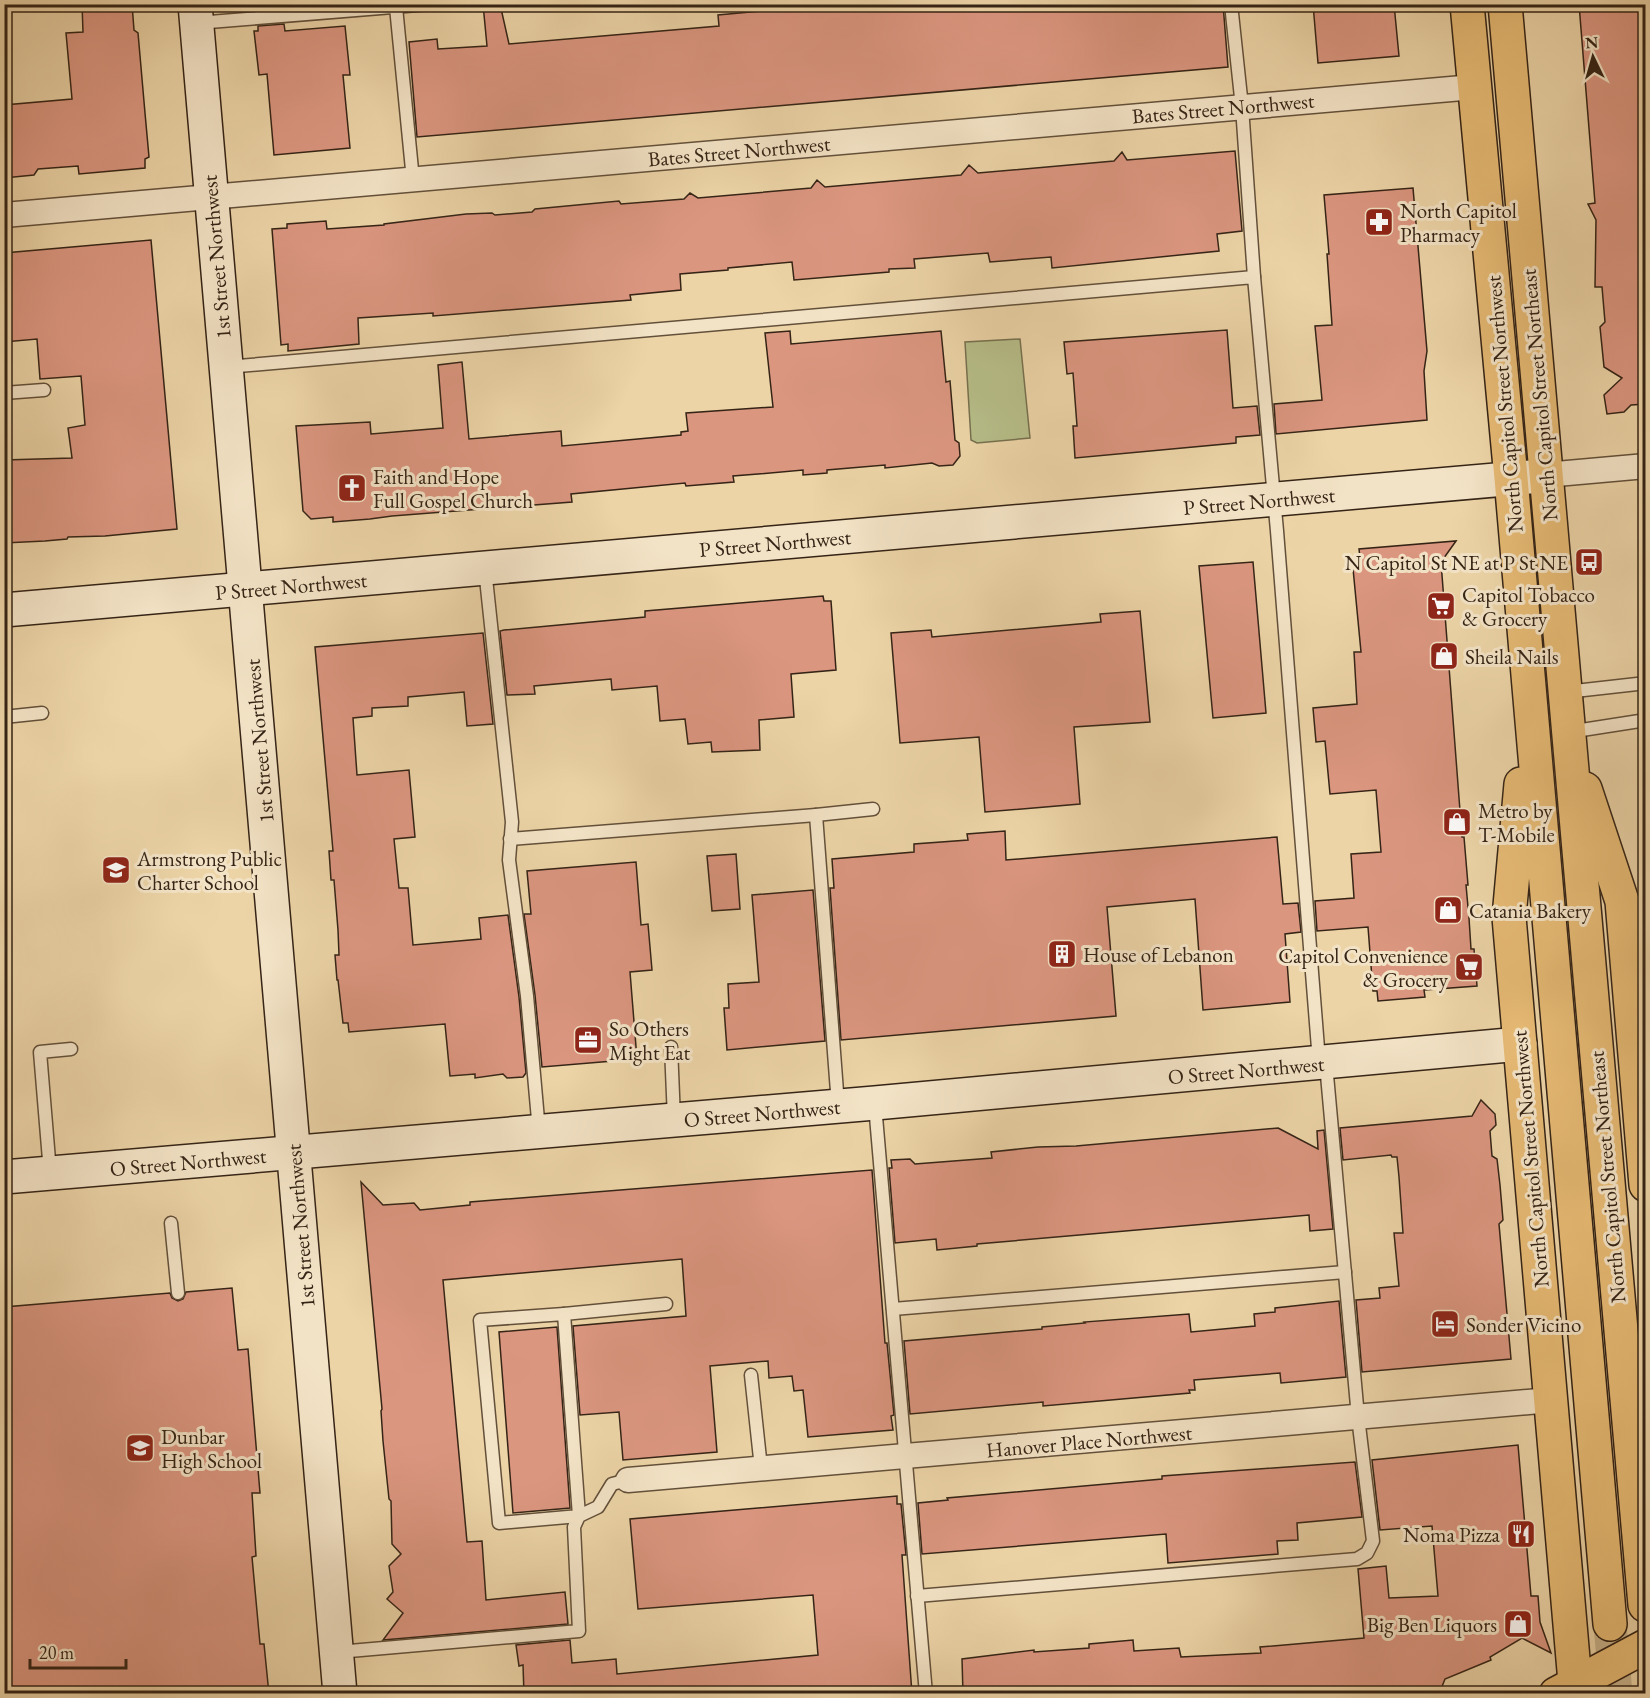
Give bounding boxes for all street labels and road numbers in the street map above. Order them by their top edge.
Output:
street label: Bates Street Northwest [1131,87,1316,129]
street label: Bates Street Northwest [647,130,832,172]
street label: 1st Street Northwest [195,174,237,340]
street label: North Capitol Street Northeast [1515,268,1563,522]
street label: North Capitol Street Northwest [1479,274,1529,533]
street label: P Street Northwest [1182,481,1337,521]
street label: P Street Northwest [698,523,853,563]
street label: P Street Northwest [214,566,369,606]
street label: 1st Street Northwest [238,658,280,824]
street label: North Capitol Street Northwest [1505,1029,1555,1288]
street label: O Street Northwest [1167,1050,1326,1090]
street label: North Capitol Street Northeast [1583,1050,1631,1304]
street label: O Street Northwest [683,1093,842,1133]
street label: O Street Northwest [109,1142,268,1182]
street label: 1st Street Northwest [279,1143,321,1309]
street label: Hanover Place Northwest [985,1419,1193,1463]

